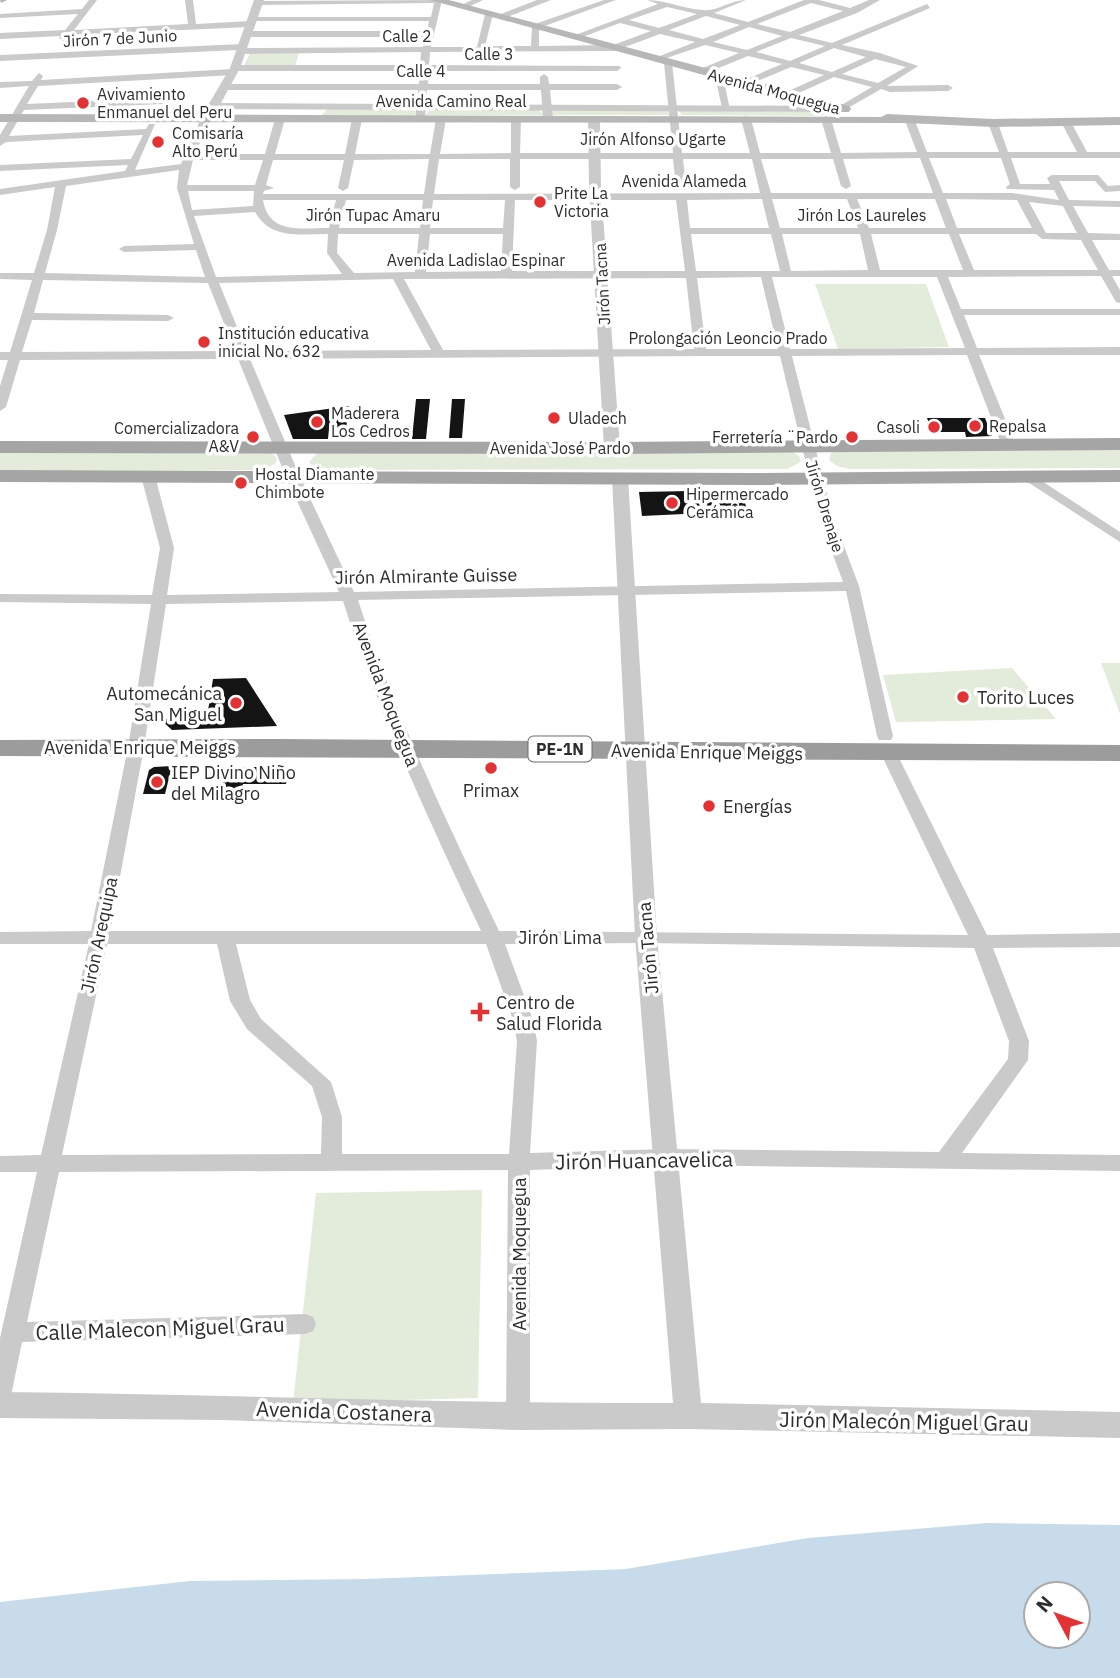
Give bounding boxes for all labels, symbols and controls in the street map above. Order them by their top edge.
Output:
street label: Jirón 7 de Junio [62,25,178,51]
street label: Calle 2 [382,26,432,46]
street label: Calle 3 [464,44,514,64]
street label: Calle 4 [396,61,446,81]
street label: Avenida Moquegua [706,64,843,118]
place label: Avivamiento Enmanuel del Peru [97,84,232,122]
street label: Avenida Camino Real [375,91,527,111]
marker: Avivamiento Enmanuel del Peru [75,95,91,111]
place label: Comisaría Alto Perú [172,123,244,161]
street label: Jirón Alfonso Ugarte [580,129,726,149]
marker: Comisaría Alto Perú [150,134,166,150]
street label: Avenida Alameda [622,171,747,191]
place label: Prite La Victoria [554,183,609,221]
marker: Prite La Victoria [532,194,548,210]
street label: Jirón Tupac Amaru [306,205,440,225]
street label: Jirón Los Laureles [797,205,927,225]
street label: Jirón Tacna [590,242,614,325]
street label: Avenida Ladislao Espinar [387,250,565,270]
place label: Institución educativa inicial No. 632 [218,323,369,361]
street label: Prolongación Leoncio Prado [628,328,828,348]
marker: Institución educativa inicial No. 632 [196,334,212,350]
place label: Maderera Los Cedros [331,403,410,441]
place label: Uladech [568,408,627,428]
marker: Uladech [546,410,562,426]
marker: Maderera Los Cedros [309,414,325,430]
place label: Repalsa [989,416,1047,436]
place label: Casoli [876,417,920,437]
place label: Comercializadora A&V [114,418,239,456]
marker: Repalsa [967,418,983,434]
marker: Casoli [926,419,942,435]
place label: Ferretería ¨Pardo [712,427,838,447]
marker: Comercializadora A&V [245,429,261,445]
marker: Ferretería ¨Pardo [844,429,860,445]
street label: Avenida José Pardo [490,438,630,458]
street label: Jirón Drenaje [801,457,849,555]
place label: Hostal Diamante Chimbote [255,464,375,502]
marker: Hostal Diamante Chimbote [233,475,249,491]
place label: Hipermercado Cerámica [686,484,789,522]
marker: Hipermercado Cerámica [664,495,680,511]
street label: Jirón Almirante Guisse [334,563,518,589]
street label: Avenida Moquegua [348,618,424,770]
place label: Automecánica San Miguel [106,682,222,726]
place label: Torito Luces [977,686,1075,709]
marker: Torito Luces [955,689,971,705]
marker: Automecánica San Miguel [228,695,244,711]
street label: Avenida Enrique Meiggs [44,736,236,759]
road number: PE-1N [528,736,592,762]
street label: Avenida Enrique Meiggs [611,739,803,765]
marker: Primax [483,760,499,776]
place label: IEP Divino Niño del Milagro [171,761,296,805]
marker: IEP Divino Niño del Milagro [149,774,165,790]
place label: Primax [463,779,519,802]
place label: Energías [723,795,792,818]
marker: Energías [701,798,717,814]
street label: Jirón Arequipa [75,875,123,995]
street label: Jirón Tacna [632,901,663,995]
street label: Jirón Lima [518,926,602,949]
place label: Centro de Salud Florida [496,991,602,1035]
marker: Centro de Salud Florida [470,1002,490,1022]
street label: Jirón Huancavelica [555,1144,733,1176]
street label: Avenida Moquegua [508,1177,531,1331]
street label: Calle Malecon Miguel Grau [35,1310,285,1346]
street label: Avenida Costanera [256,1394,432,1428]
street label: Jirón Malecón Miguel Grau [779,1405,1029,1437]
north arrow [1022,1580,1092,1650]
text: N [1031,1591,1058,1617]

